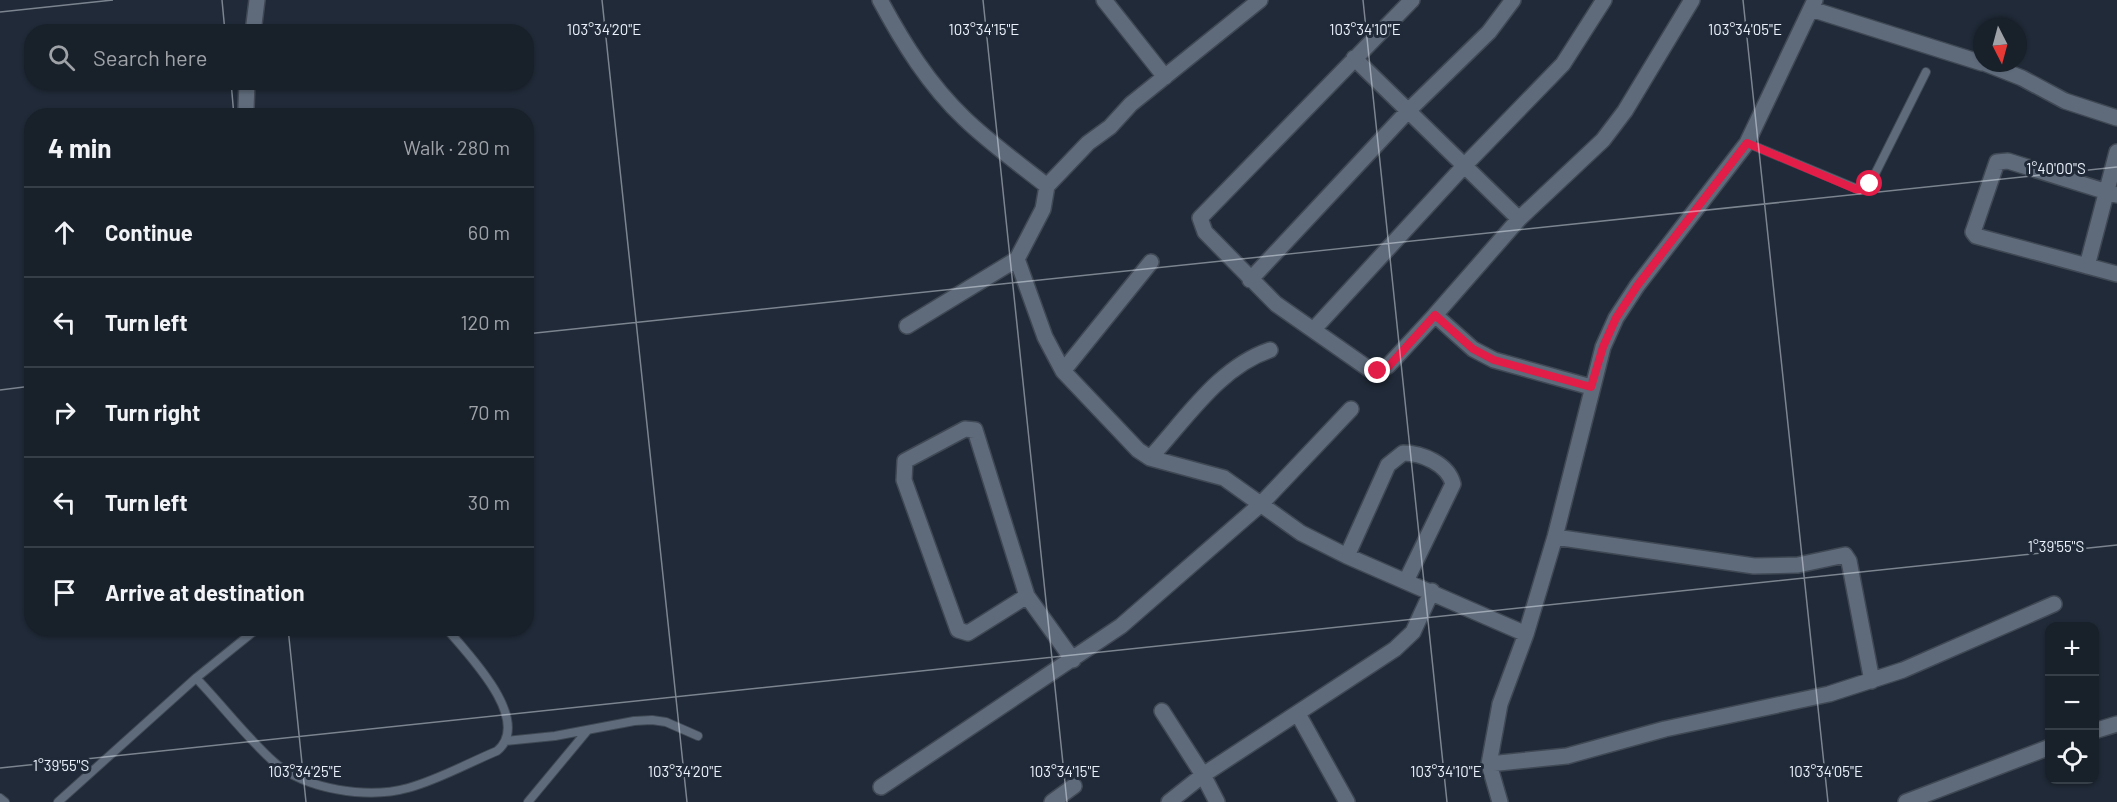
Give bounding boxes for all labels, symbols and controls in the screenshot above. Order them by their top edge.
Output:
north arrow [1973,18,2027,72]
text: 103°34'20"E [567,20,641,38]
text: 103°34'15"E [949,20,1019,38]
text: 103°34'10"E [1329,20,1401,38]
text: 103°34'05"E [1708,20,1782,38]
search box [24,24,534,90]
icon: search [45,41,78,74]
text: Search here [93,44,207,70]
text: 4 min [48,132,112,163]
text: Walk · 280 m [403,135,510,159]
text: 1°40'00"S [2026,159,2086,177]
route start [1856,170,1882,196]
icon: ahead [48,216,81,249]
text: Continue [105,219,193,245]
text: 60 m [468,220,510,244]
icon: left [48,306,81,339]
text: Turn left [105,309,188,335]
text: 120 m [460,310,510,334]
route end [1364,357,1390,383]
icon: right [48,396,81,429]
text: Turn right [105,399,200,425]
text: 70 m [469,400,510,424]
icon: left [48,486,81,519]
text: Turn left [105,489,188,515]
text: 30 m [468,490,510,514]
text: 1°39'55"S [2028,537,2084,555]
icon: arrive [48,576,81,609]
text: Arrive at destination [105,579,304,605]
map controls [2045,622,2099,784]
button: + [2045,622,2099,676]
button: − [2045,676,2099,730]
button: locate [2045,730,2099,784]
text: 1°39'55"S [33,756,89,774]
text: 103°34'25"E [268,762,342,780]
text: 103°34'20"E [648,762,722,780]
text: 103°34'15"E [1030,762,1100,780]
text: 103°34'10"E [1410,762,1482,780]
text: 103°34'05"E [1789,762,1863,780]

